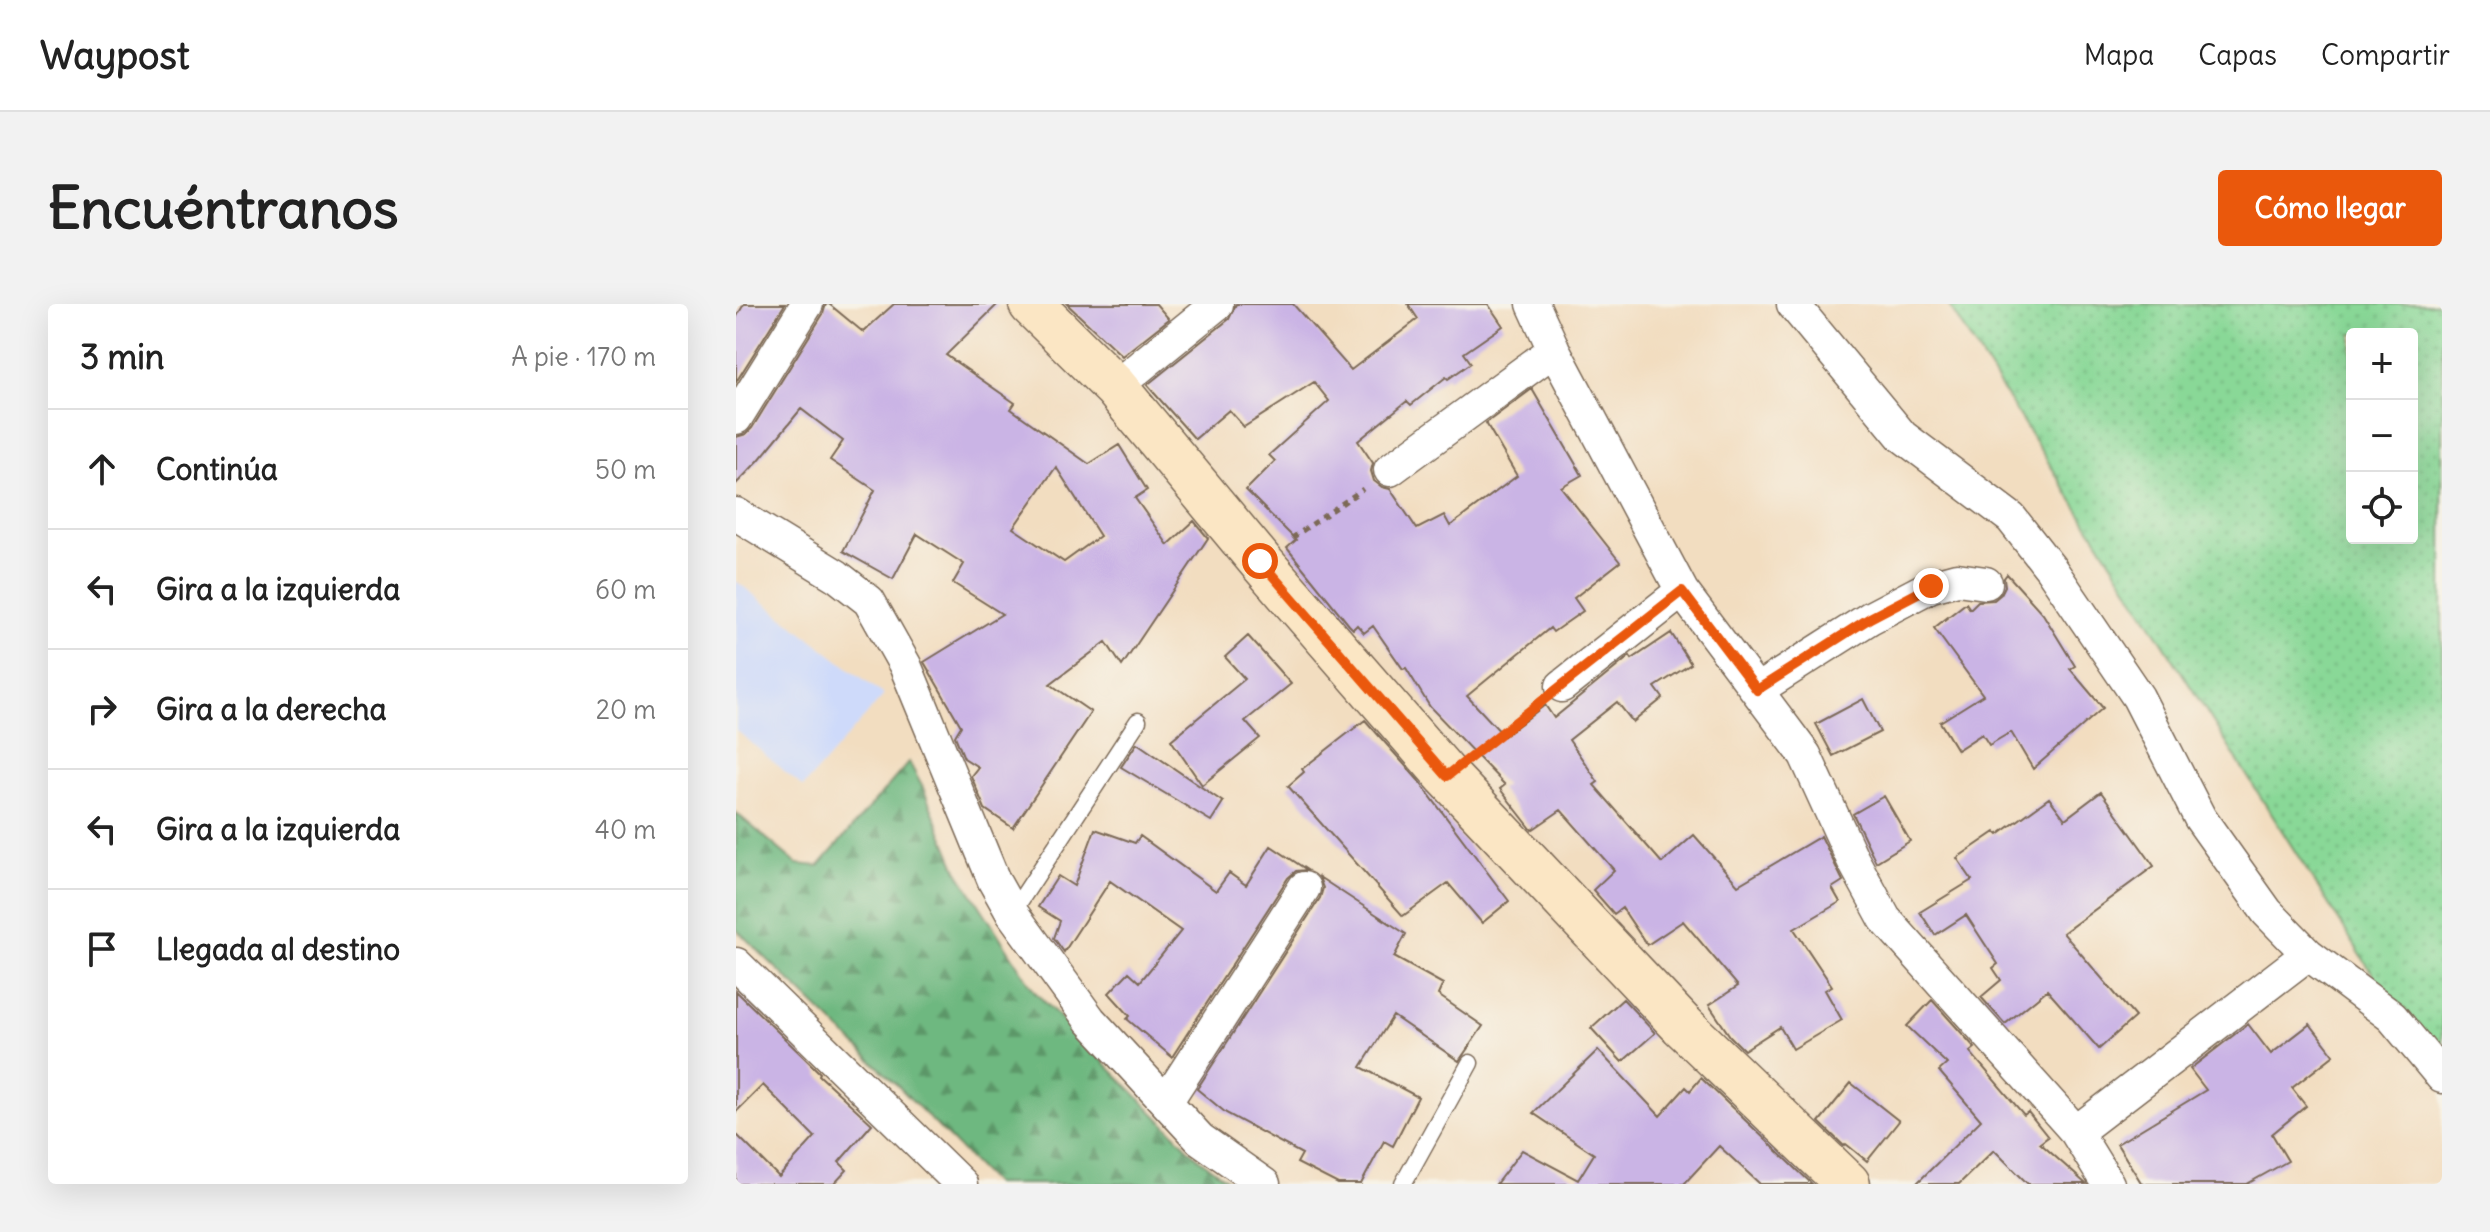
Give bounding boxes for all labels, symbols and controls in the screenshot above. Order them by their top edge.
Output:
text: Waypost [40,32,190,79]
text: Mapa [2084,37,2154,73]
text: Capas [2198,37,2277,73]
text: Compartir [2321,37,2450,73]
button: Cómo llegar [2218,170,2442,246]
text: Encuéntranos [48,173,399,243]
map controls [2346,328,2418,544]
button: + [2346,328,2418,400]
text: 3 min [80,335,165,378]
text: A pie · 170 m [511,340,656,373]
button: − [2346,400,2418,472]
icon: ahead [80,447,124,491]
text: Continúa [156,450,278,488]
text: 50 m [595,453,656,486]
button: locate [2346,472,2418,544]
route start [1242,543,1278,579]
icon: left [80,567,124,611]
route end [1913,568,1949,604]
text: Gira a la izquierda [156,570,400,608]
text: 60 m [595,573,656,606]
icon: right [80,687,124,731]
text: Gira a la derecha [156,690,387,728]
text: 20 m [596,693,656,726]
icon: left [80,807,124,851]
text: Gira a la izquierda [156,810,400,848]
text: 40 m [595,813,656,846]
icon: arrive [80,927,124,971]
text: Llegada al destino [156,930,400,968]

